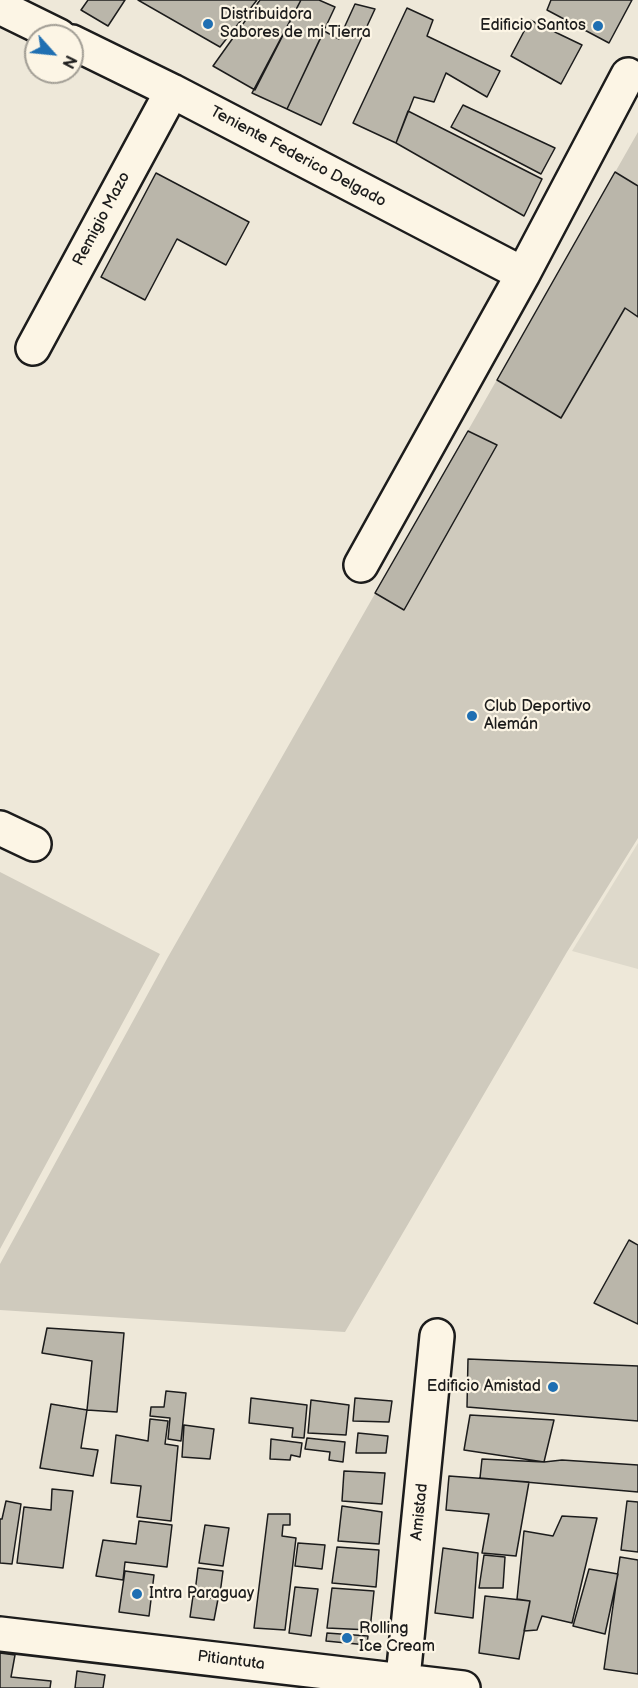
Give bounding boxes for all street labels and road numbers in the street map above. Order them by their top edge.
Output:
street label: Teniente Federico Delgado [207,102,389,212]
street label: Remigio Mazo [69,169,135,269]
street label: Amistad [407,1482,433,1542]
street label: Pitiantuta [196,1647,266,1675]

